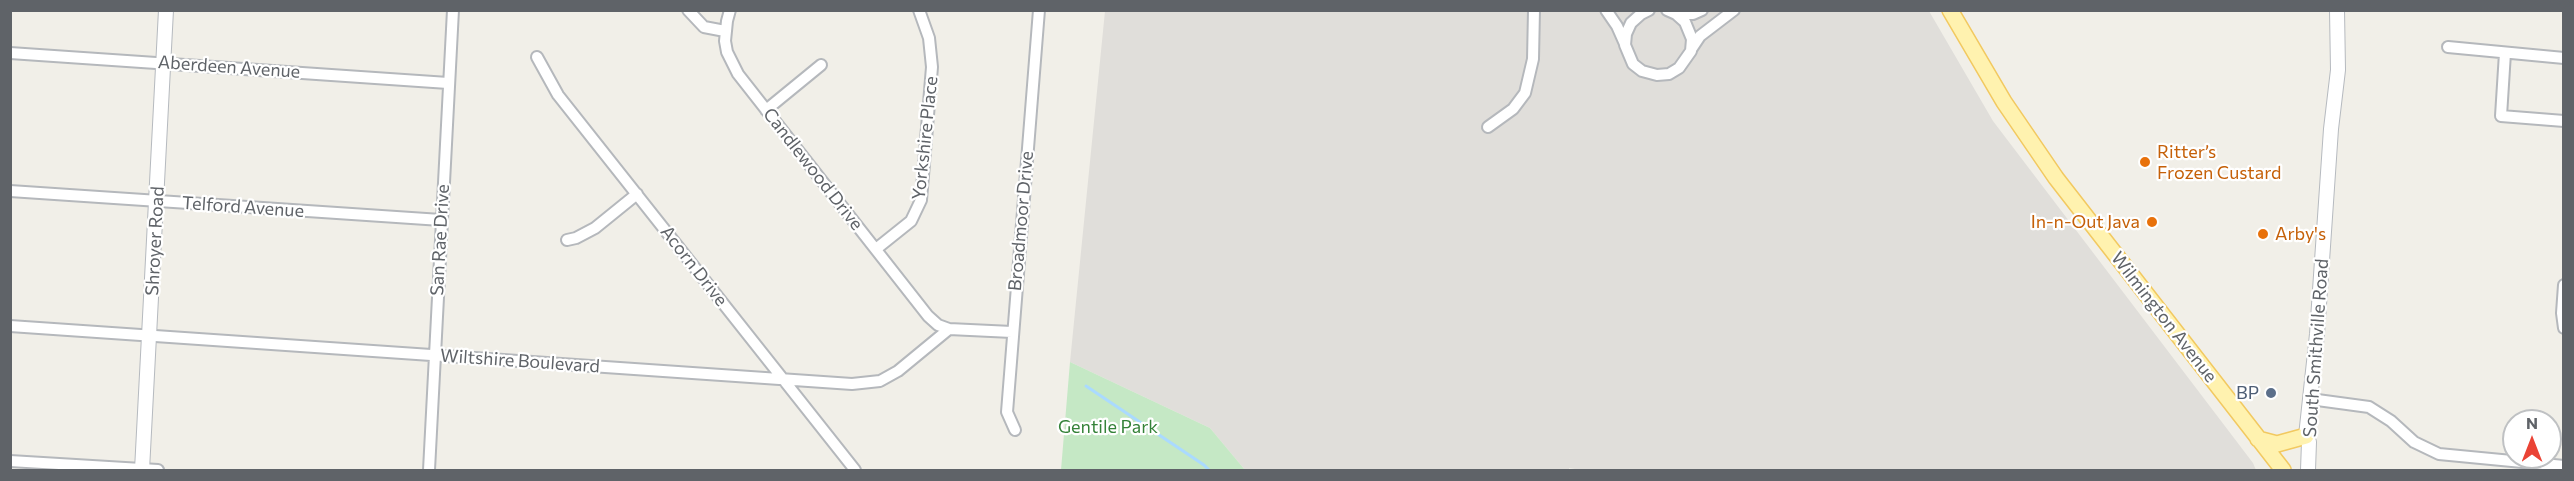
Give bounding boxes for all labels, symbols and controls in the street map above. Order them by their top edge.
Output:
street label: Aberdeen Avenue [157,51,301,83]
street label: Yorkshire Place [908,75,942,201]
street label: Candlewood Drive [759,104,867,234]
place label: Ritter’s Frozen Custard [2157,141,2281,184]
street label: Broadmoor Drive [1004,150,1038,292]
marker: Ritter’s Frozen Custard [2138,155,2152,169]
street label: San Rae Drive [426,184,454,296]
street label: Shroyer Road [141,186,169,296]
street label: Telford Avenue [181,192,305,222]
place label: In-n-Out Java [2031,211,2140,233]
marker: In-n-Out Java [2145,215,2159,229]
street label: Acorn Drive [656,221,732,311]
place label: Arby's [2275,223,2326,245]
marker: Arby's [2256,227,2270,241]
street label: Wilmington Avenue [2106,247,2222,387]
street label: South Smithville Road [2299,258,2333,438]
street label: Wiltshire Boulevard [439,345,601,377]
place label: BP [2236,382,2259,404]
marker: BP [2264,386,2278,400]
north arrow [2502,409,2562,469]
text: N [2526,413,2538,432]
park label: Gentile Park [1058,416,1158,438]

